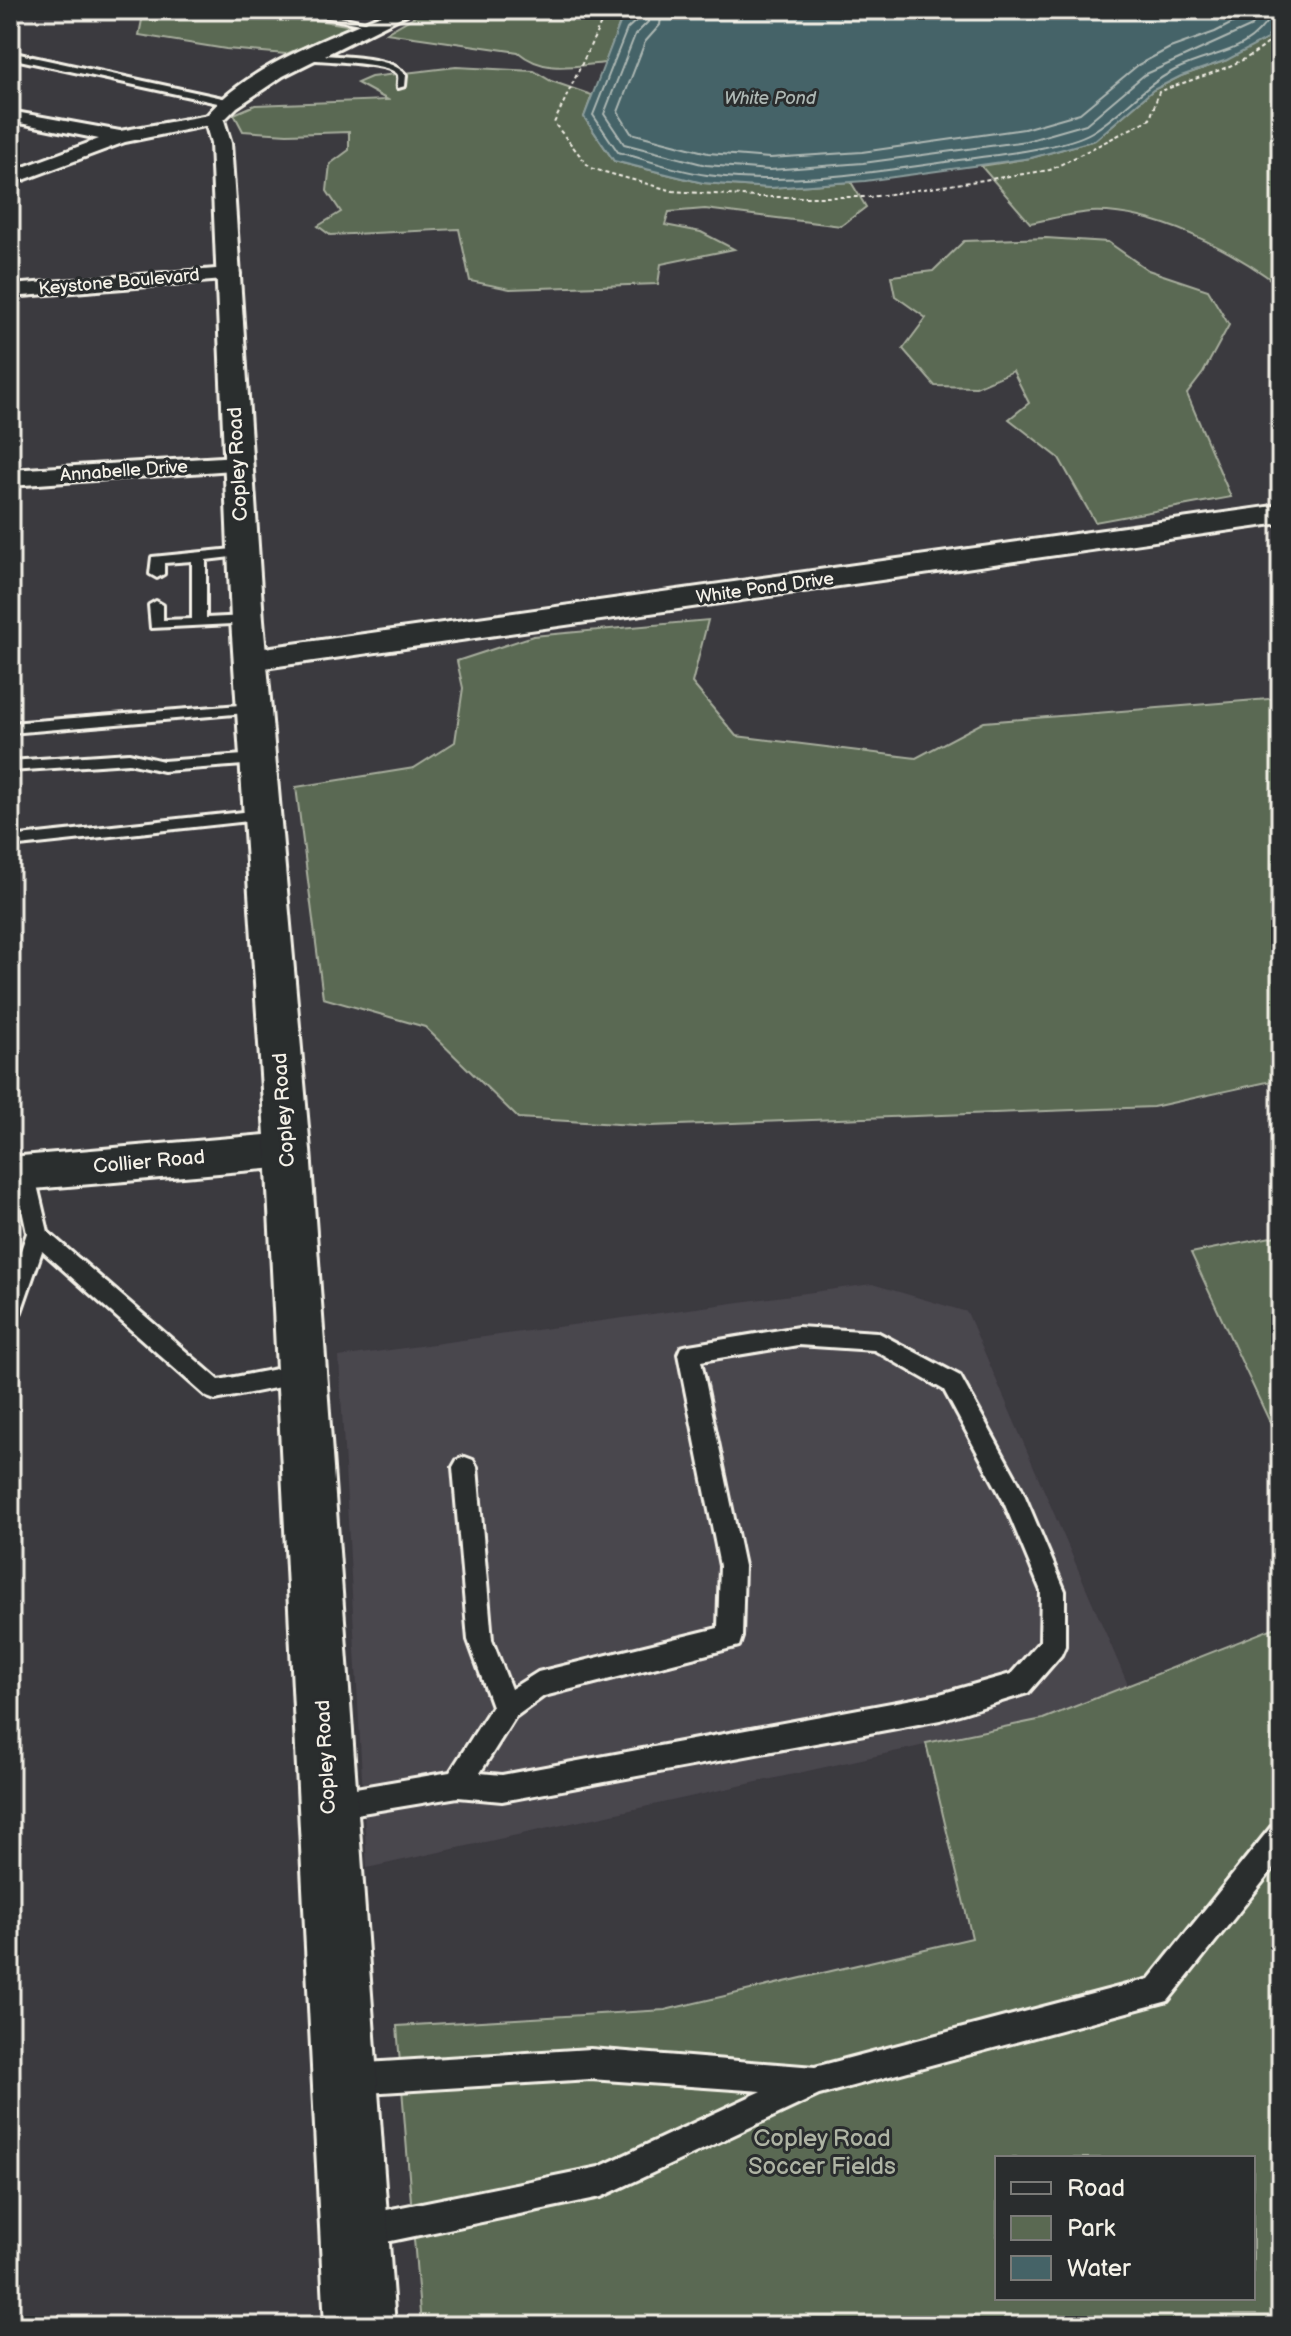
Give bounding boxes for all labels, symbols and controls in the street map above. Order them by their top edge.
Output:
water label: White Pond [724,88,817,109]
street label: Keystone Boulevard [38,264,200,300]
street label: Copley Road [223,406,253,522]
street label: Annabelle Drive [59,456,189,486]
street label: White Pond Drive [695,568,836,608]
street label: Copley Road [268,1052,300,1168]
street label: Collier Road [92,1145,206,1179]
street label: Copley Road [311,1699,341,1815]
park label: Copley Road Soccer Fields [748,2124,896,2181]
legend [995,2156,1255,2300]
text: Road [1067,2174,1125,2203]
text: Park [1067,2214,1115,2243]
text: Water [1067,2254,1131,2283]

